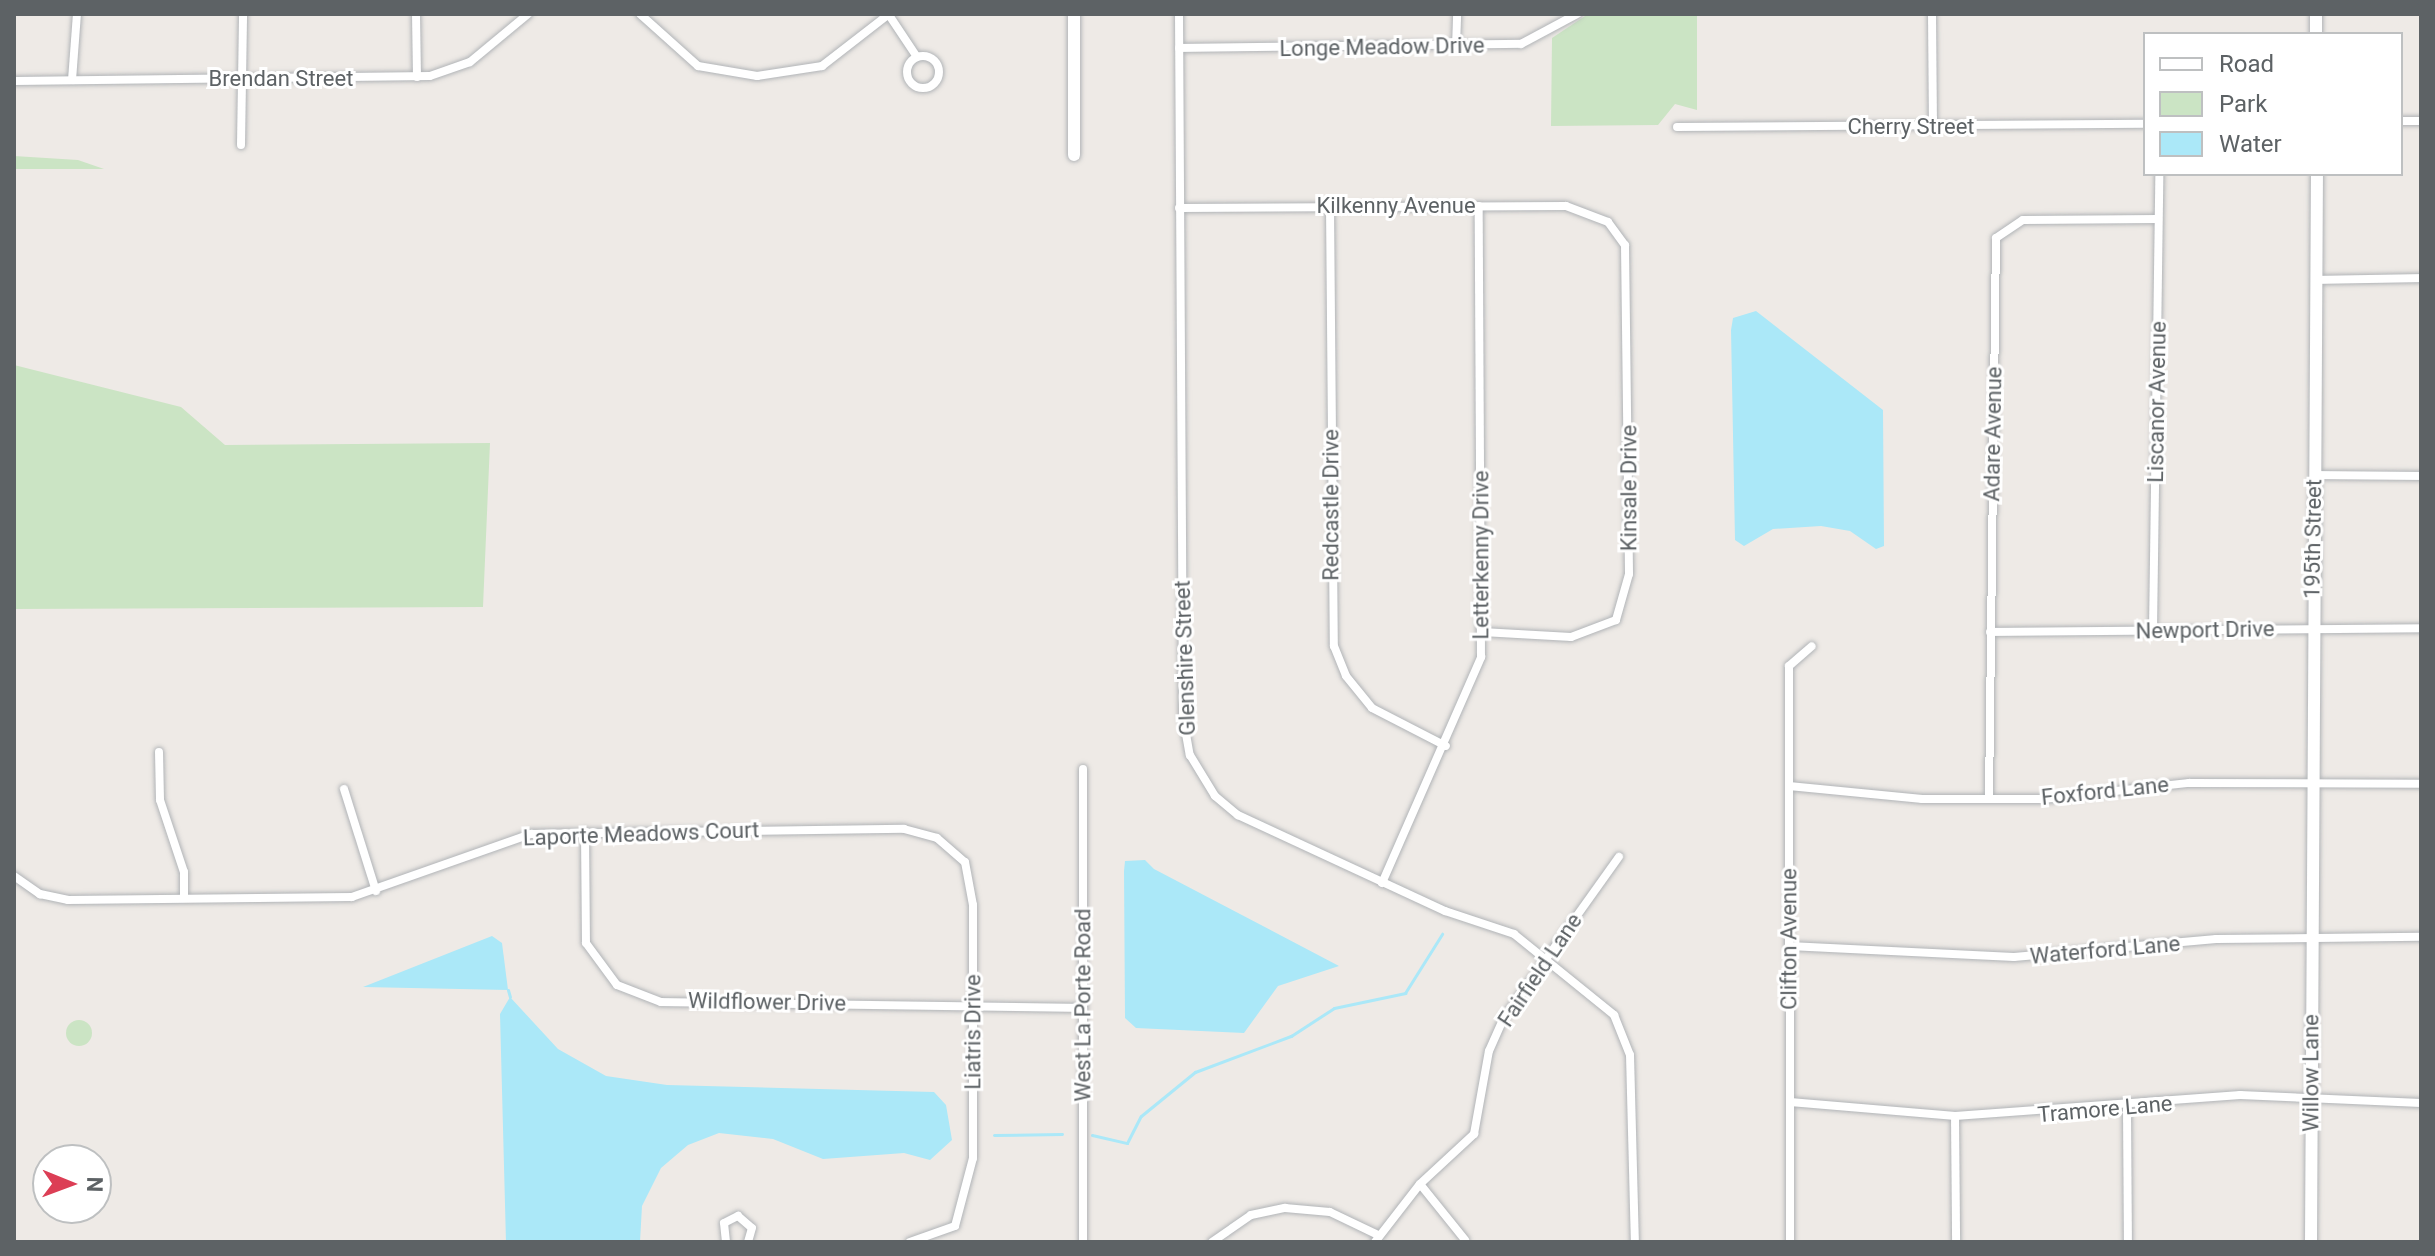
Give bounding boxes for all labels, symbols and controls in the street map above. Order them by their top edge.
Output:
street label: Longe Meadow Drive [1279,32,1485,62]
legend [2143,32,2403,176]
text: Road [2219,50,2274,78]
street label: Brendan Street [209,66,353,92]
text: Park [2219,90,2267,118]
street label: Cherry Street [1847,114,1975,140]
text: Water [2219,130,2282,158]
street label: Kilkenny Avenue [1316,193,1476,219]
street label: Liscanor Avenue [2142,321,2172,483]
street label: Adare Avenue [1979,366,2007,502]
street label: Kinsale Drive [1616,425,1642,551]
street label: Redcastle Drive [1318,429,1344,581]
street label: Letterkenny Drive [1468,470,1494,640]
street label: 195th Street [2299,479,2327,599]
street label: Glenshire Street [1169,580,1201,736]
street label: Newport Drive [2135,616,2275,644]
street label: Foxford Lane [2040,771,2170,811]
street label: Laporte Meadows Court [522,817,760,851]
street label: Clifton Avenue [1776,868,1802,1010]
street label: West La Porte Road [1070,908,1096,1102]
street label: Fairfield Lane [1492,908,1588,1032]
street label: Waterford Lane [2029,930,2181,970]
street label: Liatris Drive [960,974,986,1090]
street label: Wildflower Drive [688,987,846,1017]
street label: Willow Lane [2298,1014,2324,1132]
street label: Tramore Lane [2037,1090,2173,1128]
north arrow [32,1144,112,1224]
text: N [82,1176,107,1192]

